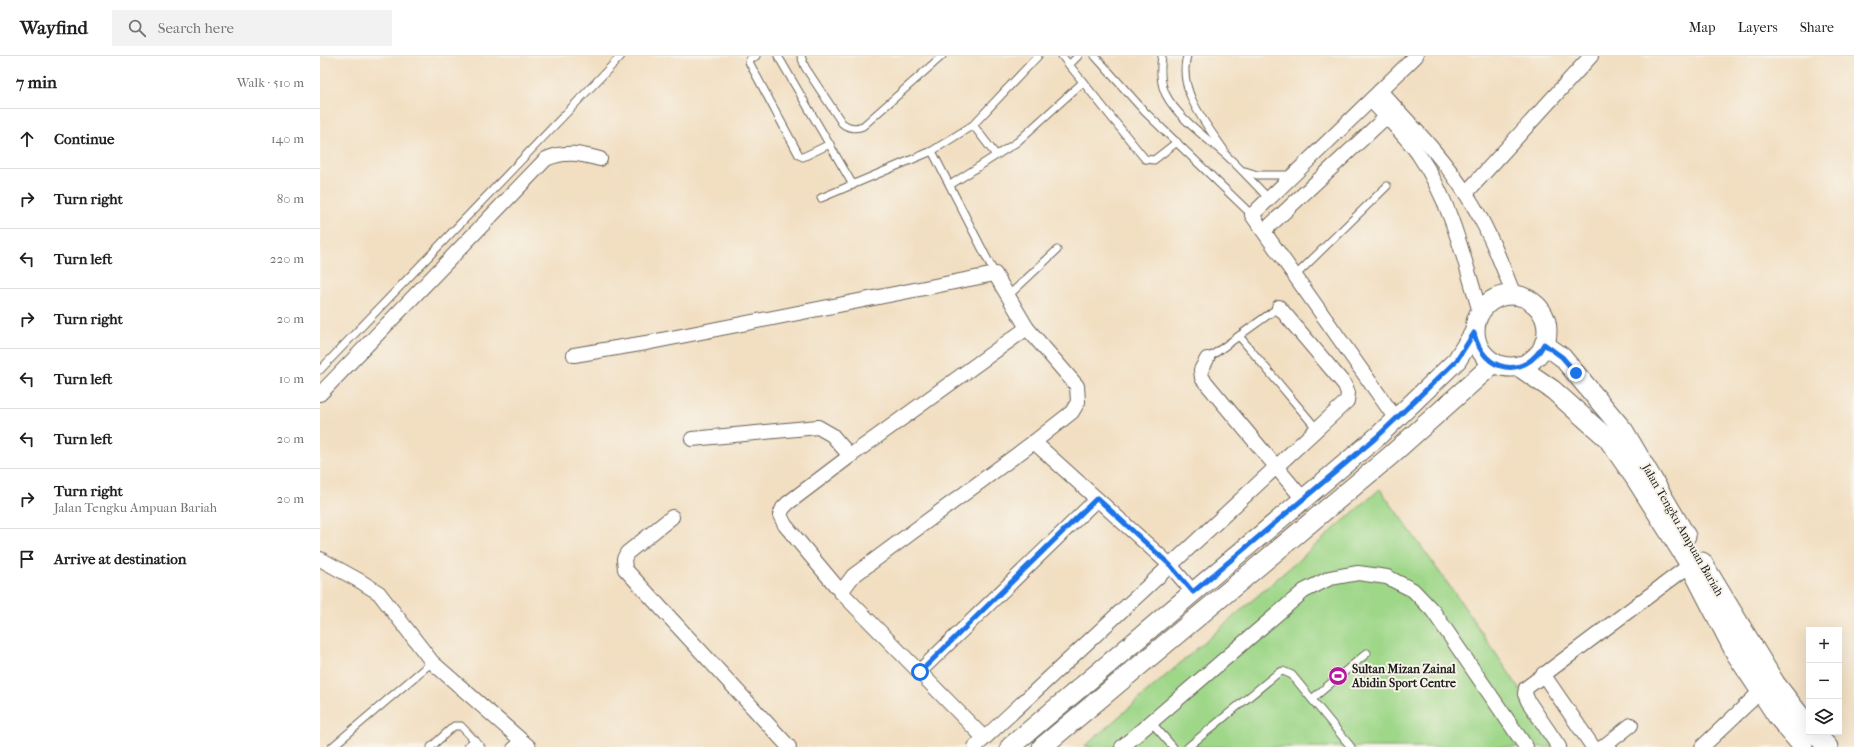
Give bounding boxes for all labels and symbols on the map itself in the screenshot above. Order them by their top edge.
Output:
route end [1567,364,1585,382]
street label: Jalan Tengku Ampuan Bariah [1639,460,1727,599]
place label: Sultan Mizan Zainal Abidin Sport Centre [1351,662,1456,691]
route start [911,663,929,681]
sports icon: Sultan Mizan Zainal Abidin Sport Centre [1327,665,1349,687]

